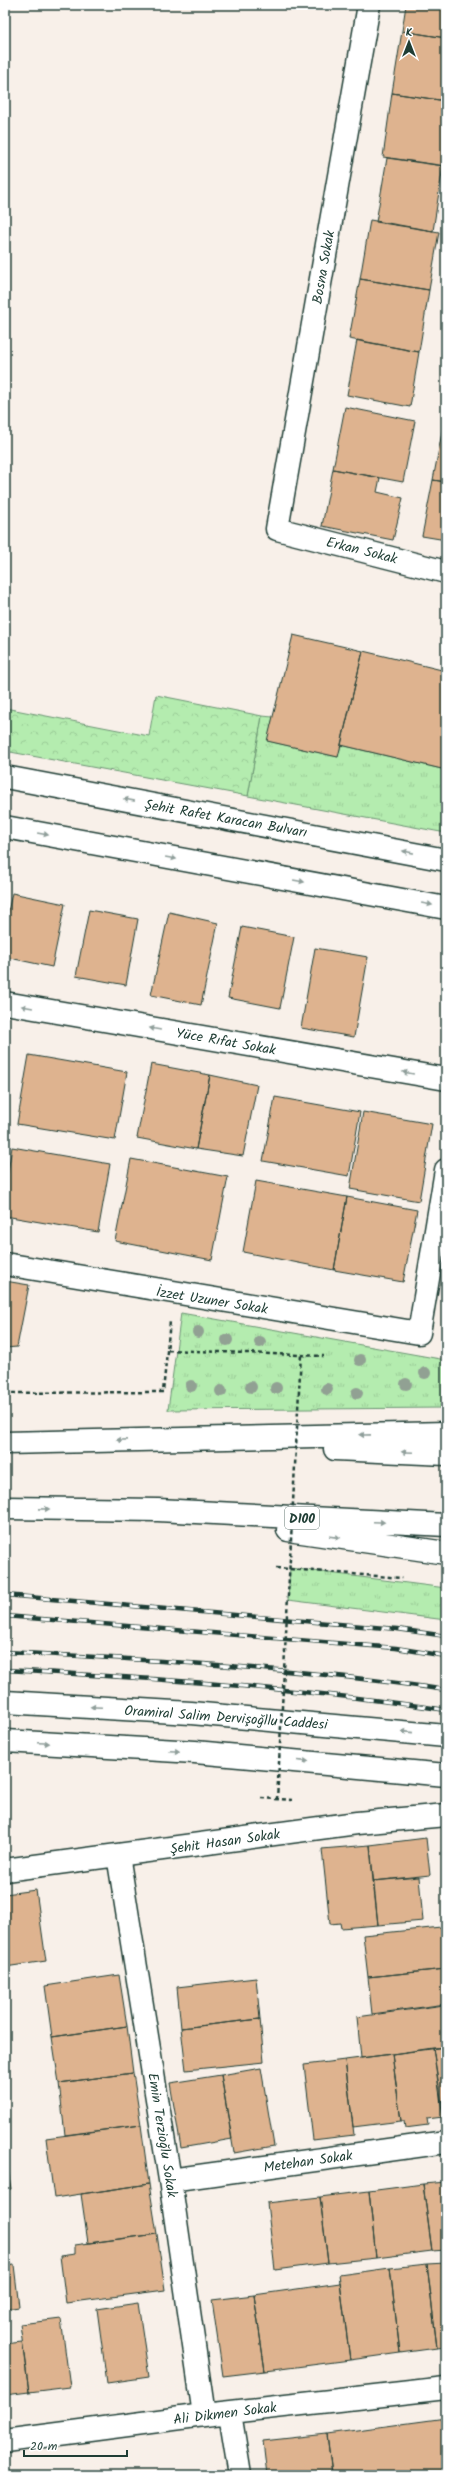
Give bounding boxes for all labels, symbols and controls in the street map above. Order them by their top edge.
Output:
north arrow [389,22,429,62]
text: K [406,24,413,42]
street label: Bosna Sokak [307,228,341,306]
street label: Erkan Sokak [324,532,400,571]
street label: Şehit Rafet Karacan Bulvarı [143,794,309,844]
one-way arrow [122,797,135,803]
one-way arrow [37,832,49,838]
one-way arrow [402,849,414,855]
one-way arrow [165,855,177,861]
one-way arrow [293,878,305,884]
one-way arrow [421,902,433,908]
one-way arrow [21,1004,33,1010]
street label: Yüce Rıfat Sokak [174,1022,278,1062]
one-way arrow [149,1026,161,1032]
one-way arrow [401,1070,414,1076]
street label: İzzet Uzuner Sokak [154,1281,270,1321]
one-way arrow [358,1432,371,1438]
one-way arrow [115,1437,128,1443]
one-way arrow [401,1449,413,1456]
one-way arrow [38,1506,51,1512]
road number: D100 [285,1507,319,1529]
one-way arrow [373,1518,385,1525]
one-way arrow [329,1534,342,1540]
street label: Oramiral Salim Dervişoğllu Caddesi [123,1700,329,1736]
one-way arrow [90,1704,102,1711]
one-way arrow [401,1729,413,1736]
one-way arrow [38,1740,50,1747]
one-way arrow [168,1747,180,1754]
one-way arrow [297,1757,309,1764]
street label: Şehit Hasan Sokak [169,1823,282,1861]
street label: Emin Terzioğlu Sokak [141,2071,183,2199]
street label: Metehan Sokak [262,2145,355,2179]
street label: Ali Dikmen Sokak [172,2397,278,2431]
scale bar [24,2432,127,2458]
text: 20 m [30,2437,58,2456]

